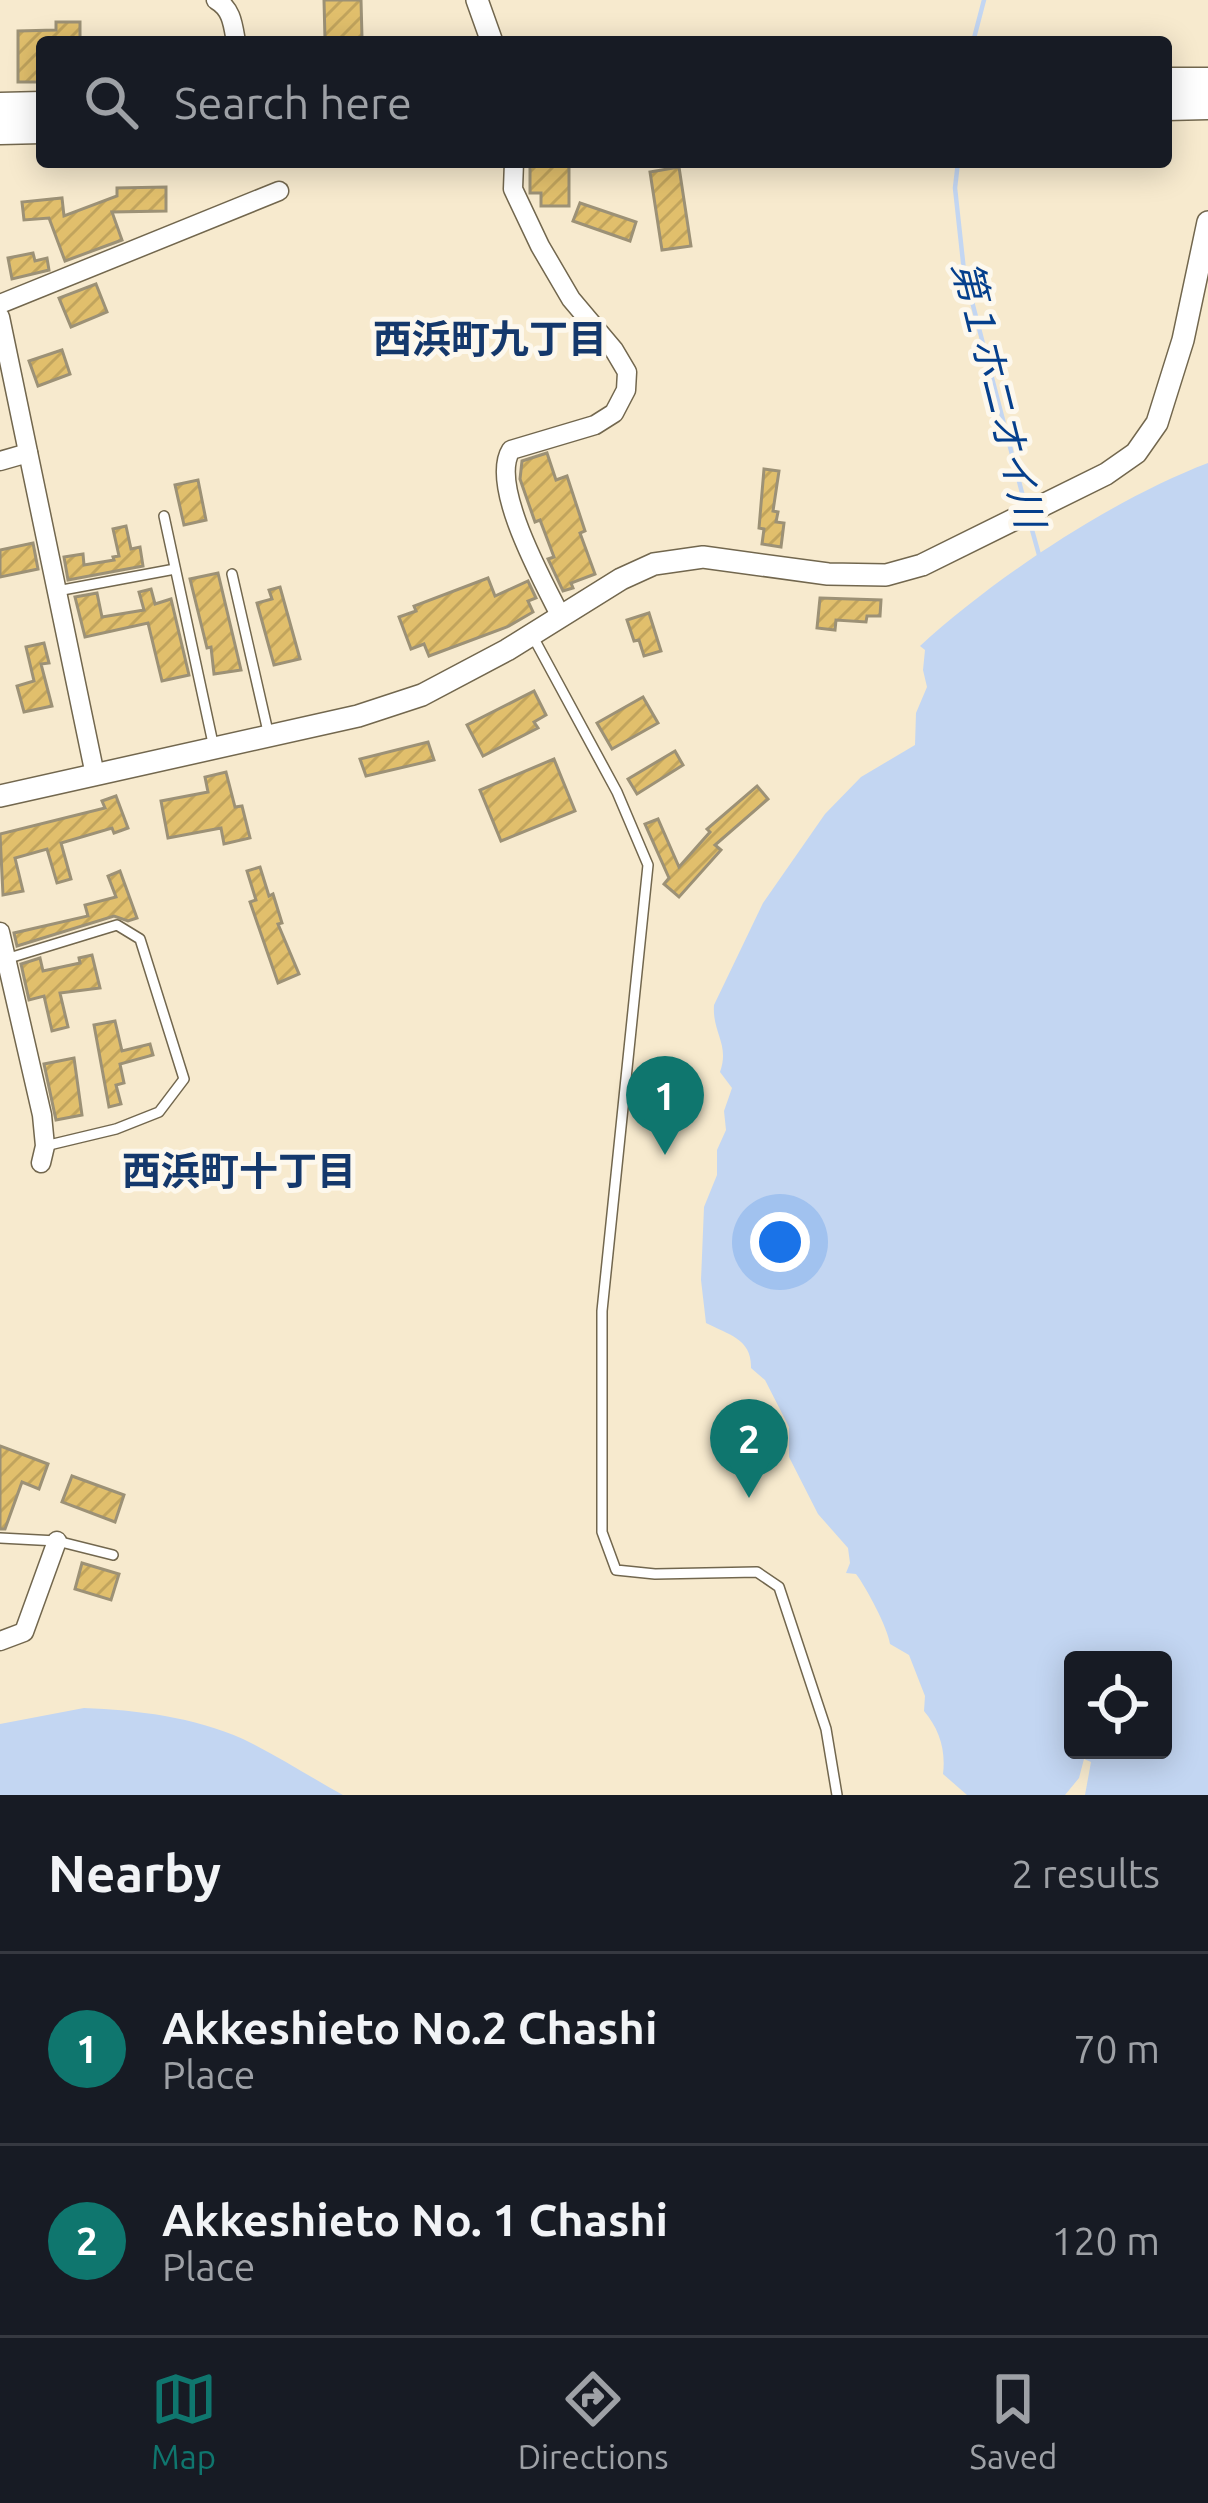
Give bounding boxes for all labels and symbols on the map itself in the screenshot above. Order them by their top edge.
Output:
water label: 第１ホニオイ川 [945,256,1054,536]
district label: 西浜町九丁目 [373,317,607,360]
pin: 1 [626,1056,704,1155]
district label: 西浜町十丁目 [122,1149,356,1192]
your location [750,1212,810,1272]
pin: 2 [710,1399,788,1498]

